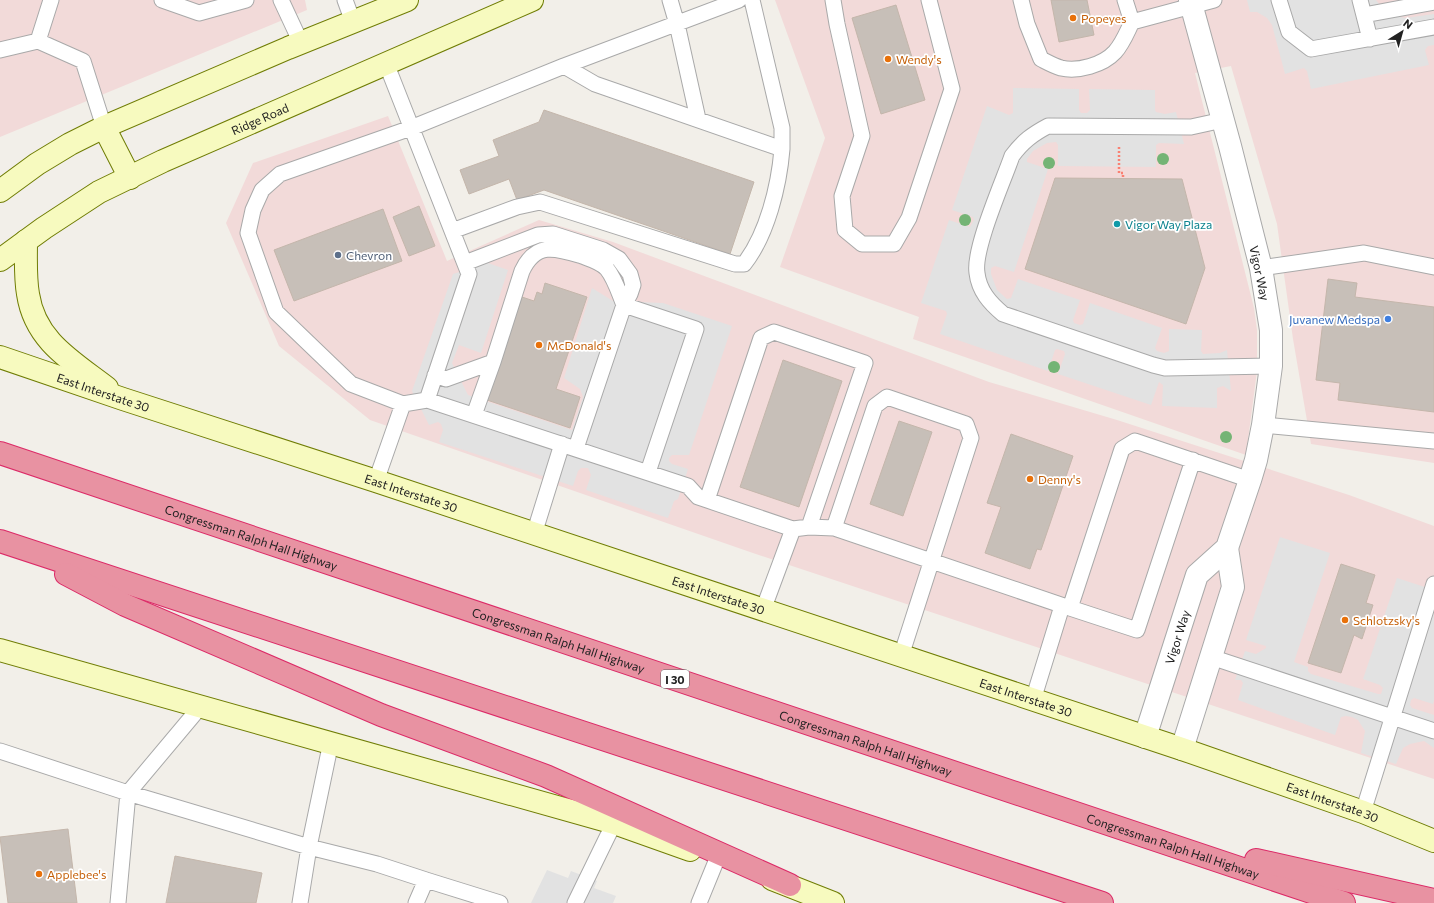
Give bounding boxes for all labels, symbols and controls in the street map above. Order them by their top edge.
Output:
place label: Popeyes [1081,11,1127,25]
north arrow [1382,12,1422,52]
marker: Popeyes [1068,13,1078,23]
text: N [1401,16,1416,31]
place label: Wendy's [896,52,942,66]
marker: Wendy's [883,54,893,64]
street label: Ridge Road [229,100,291,137]
place label: Vigor Way Plaza [1125,217,1212,231]
marker: Vigor Way Plaza [1112,219,1122,229]
street label: Vigor Way [1247,244,1273,302]
place label: Chevron [346,248,392,262]
marker: Chevron [333,250,343,260]
place label: Juvanew Medspa [1289,312,1380,327]
marker: Juvanew Medspa [1383,314,1393,324]
place label: McDonald's [547,338,611,352]
marker: McDonald's [534,340,544,350]
street label: East Interstate 30 [55,370,151,414]
street label: East Interstate 30 [363,471,460,515]
place label: Denny's [1038,472,1081,486]
marker: Denny's [1025,474,1035,484]
street label: Congressman Ralph Hall Highway [163,502,339,573]
street label: East Interstate 30 [670,573,767,617]
street label: Congressman Ralph Hall Highway [470,605,647,675]
street label: Vigor Way [1162,608,1192,666]
place label: Schlotzsky's [1353,613,1420,627]
marker: Schlotzsky's [1340,615,1350,625]
road number: I 30 [661,670,689,688]
street label: East Interstate 30 [978,675,1074,719]
street label: Congressman Ralph Hall Highway [778,707,954,778]
street label: East Interstate 30 [1285,779,1381,825]
street label: Congressman Ralph Hall Highway [1085,810,1261,881]
place label: Applebee's [47,867,107,881]
marker: Applebee's [34,869,44,879]

